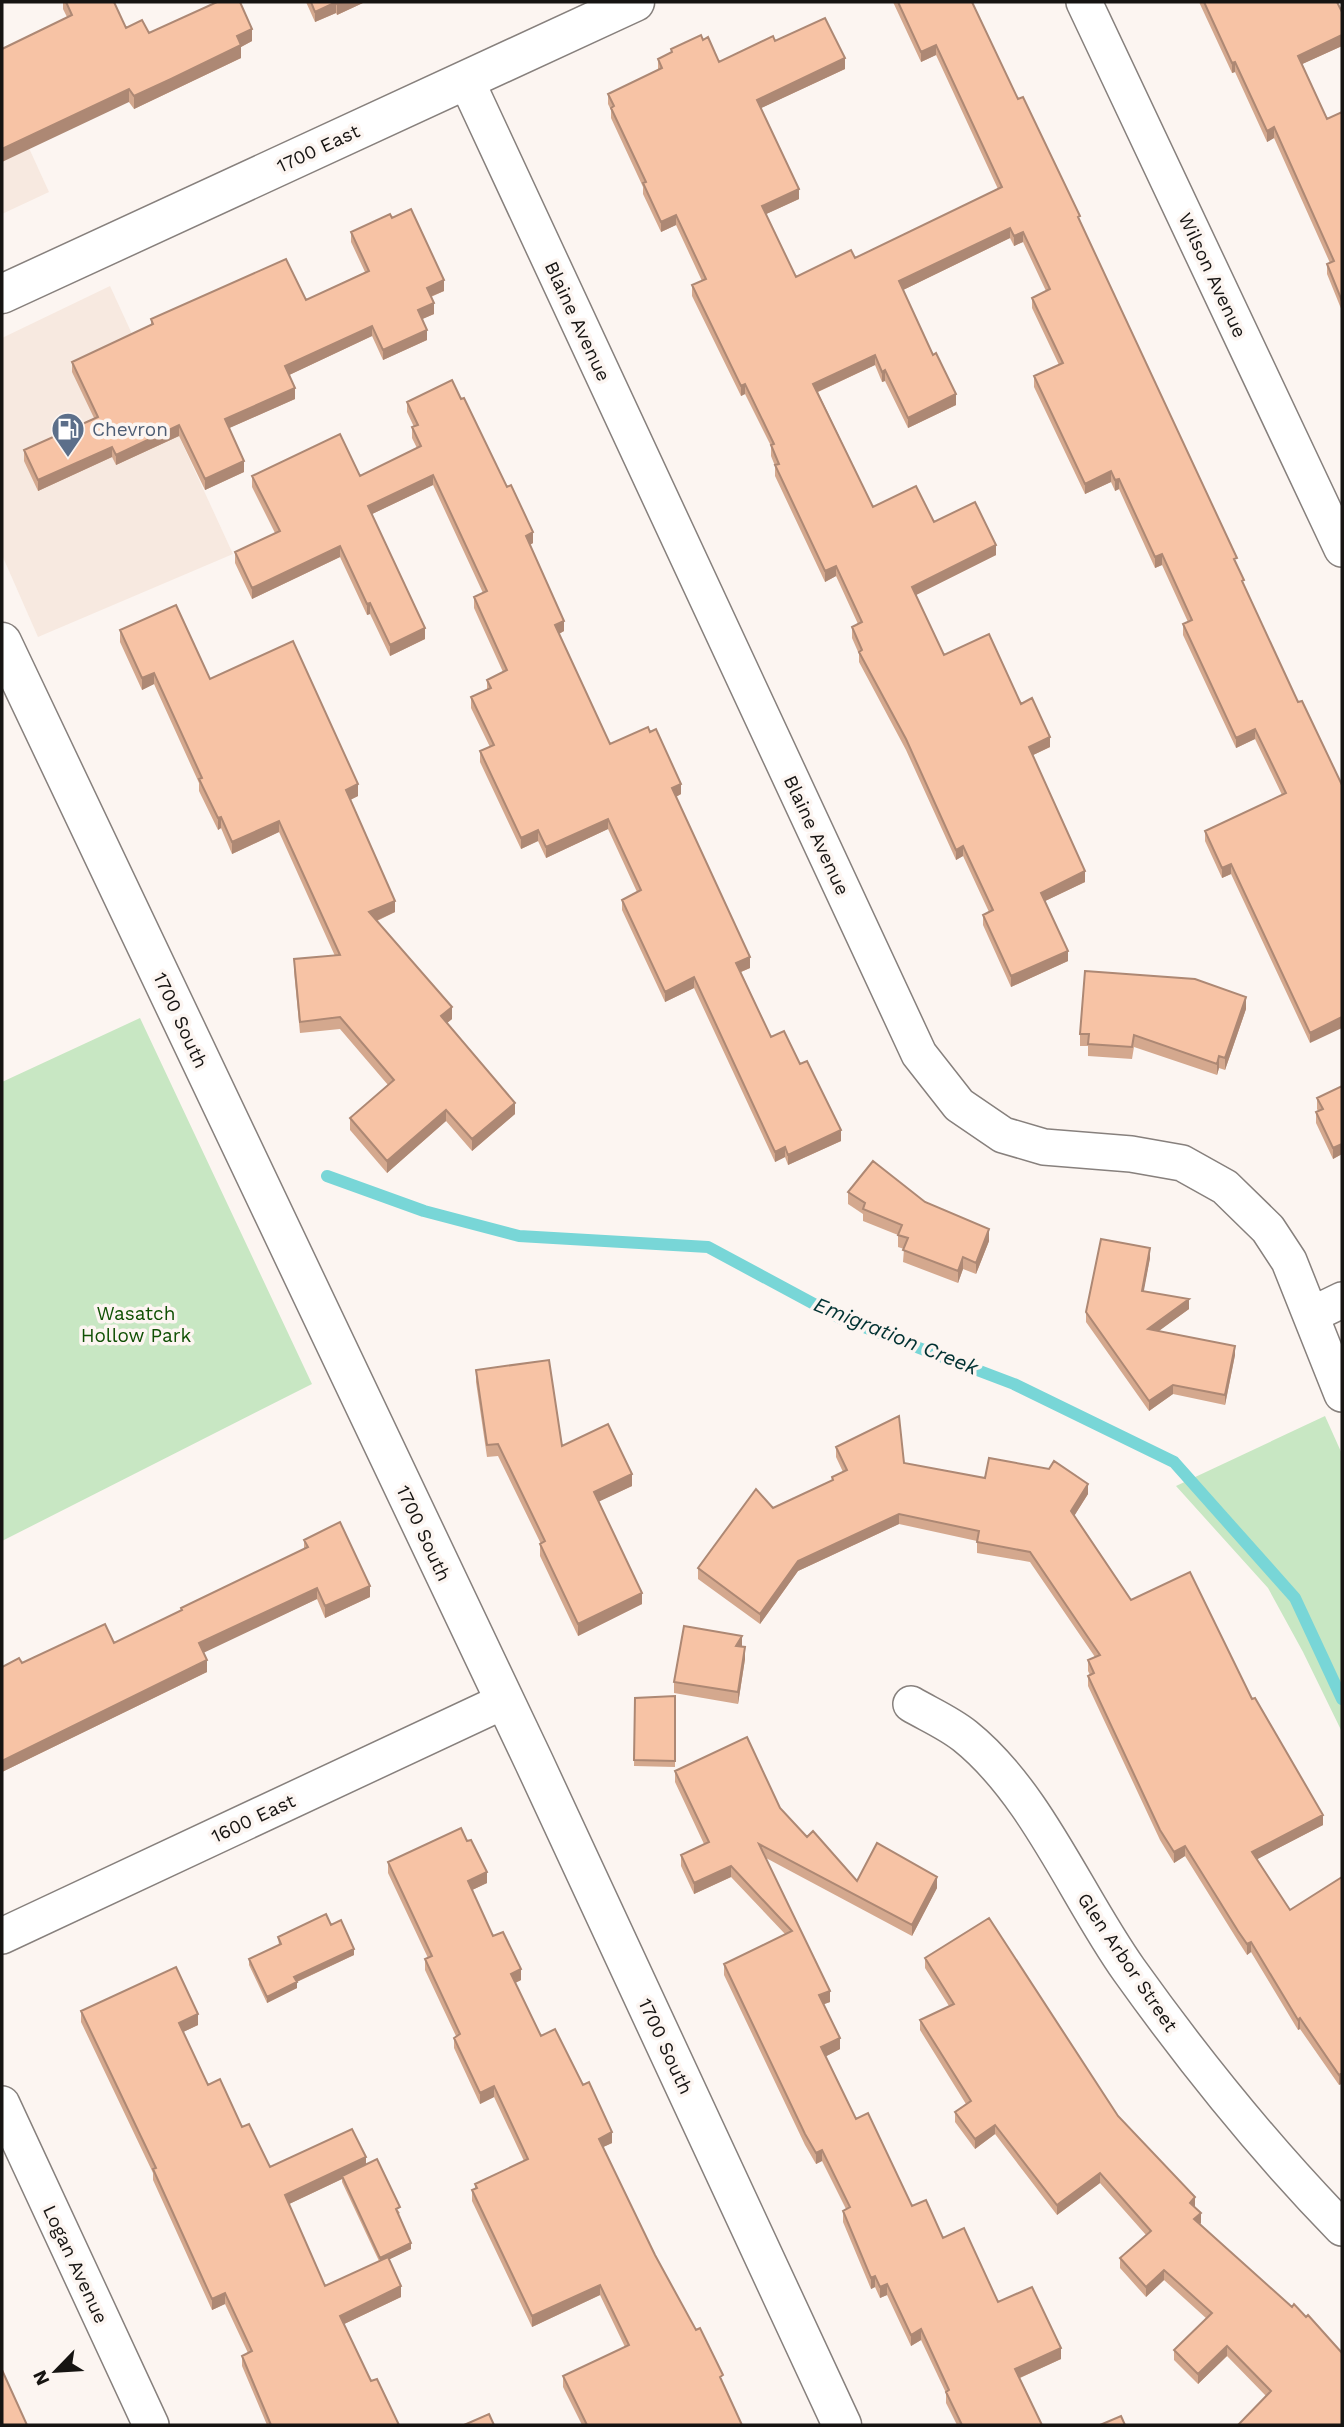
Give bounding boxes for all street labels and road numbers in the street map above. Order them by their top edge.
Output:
street label: 1700 East [273,119,363,178]
street label: Wilson Avenue [1174,209,1252,341]
street label: Blaine Avenue [540,258,615,385]
street label: Blaine Avenue [779,772,854,899]
street label: 1700 South [148,969,213,1072]
street label: 1700 South [391,1482,456,1585]
street label: 1600 East [208,1789,299,1848]
street label: Glen Arbor Street [1073,1888,1183,2036]
street label: 1700 South [633,1995,698,2098]
street label: Logan Avenue [38,2201,113,2327]

